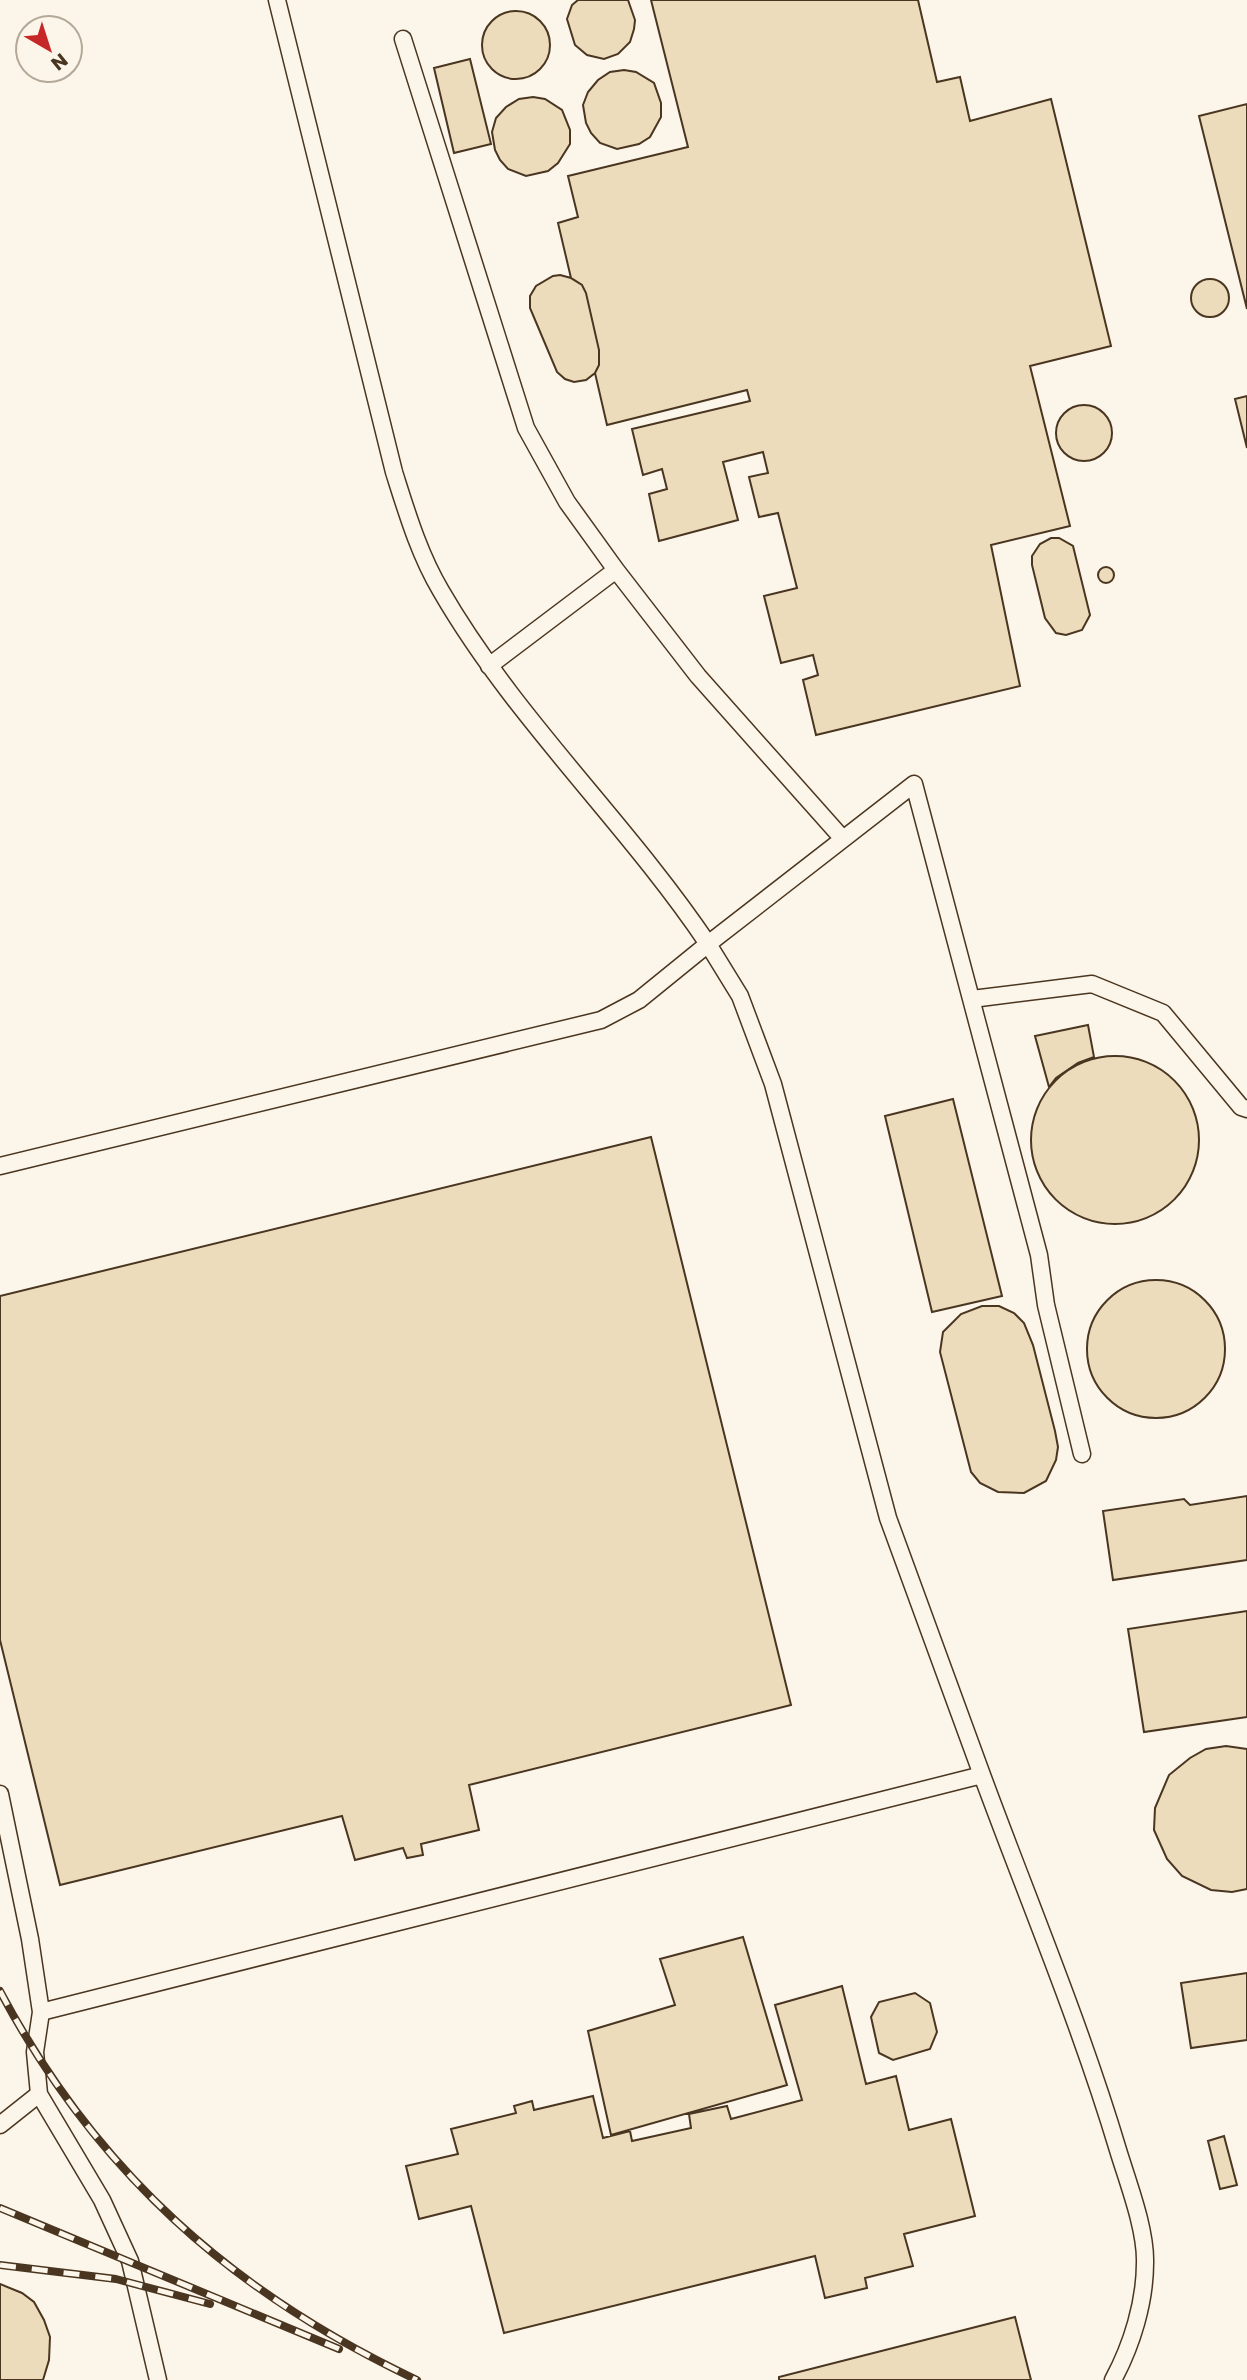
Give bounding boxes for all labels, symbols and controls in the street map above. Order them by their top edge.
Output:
north arrow [14,14,84,84]
text: N [45,47,73,77]

